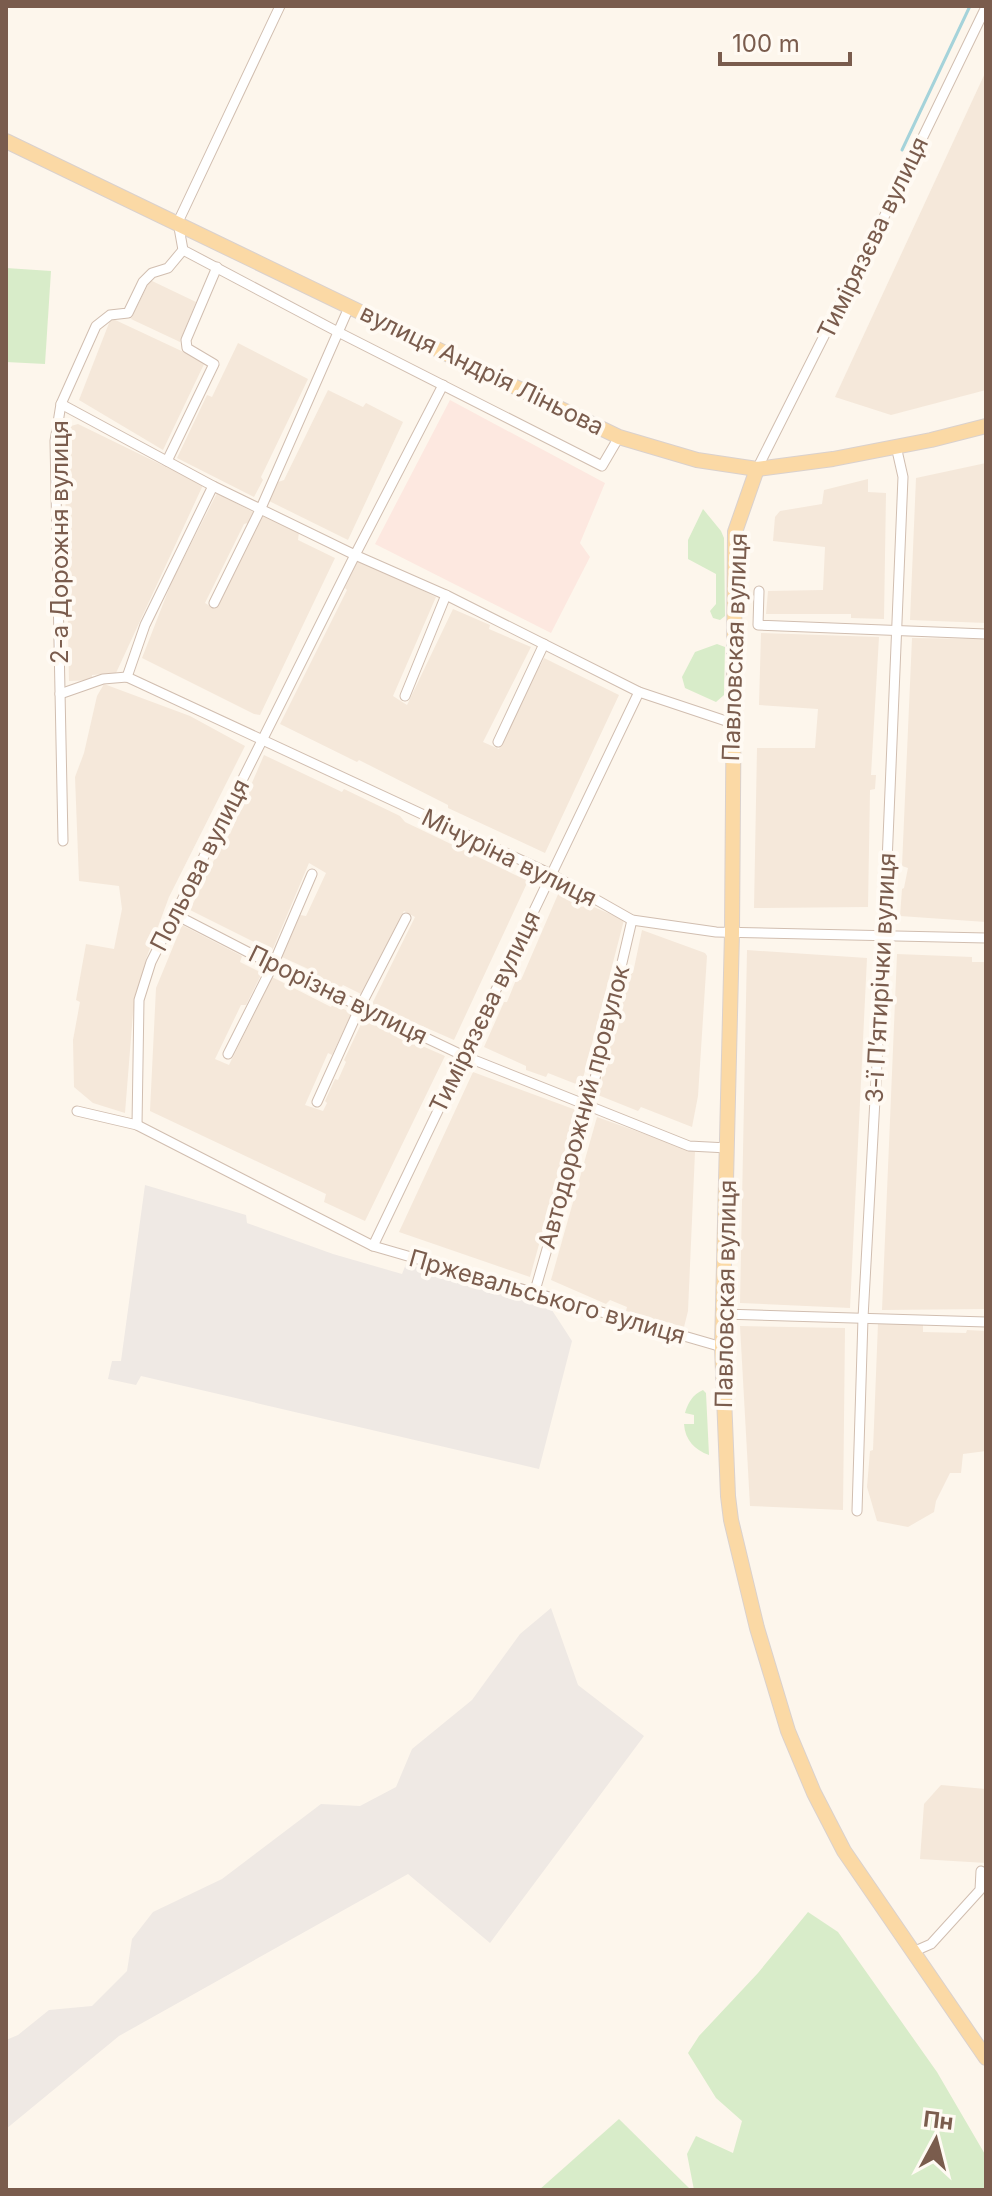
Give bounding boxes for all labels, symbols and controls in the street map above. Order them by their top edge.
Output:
scale bar [720,16,850,66]
text: 100 m [732,29,800,58]
street label: Тимірязєва вулиця [811,132,934,344]
street label: вулиця Андрія Ліньова [356,298,609,441]
street label: 2-а Дорожня вулиця [45,420,74,664]
street label: Павловская вулиця [716,532,753,762]
street label: Польова вулиця [144,774,255,956]
street label: Мічуріна вулиця [417,803,601,912]
street label: 3-ї П’ятирічки вулиця [859,852,902,1104]
street label: Тимірязєва вулиця [423,906,546,1118]
street label: Прорізна вулиця [244,939,432,1050]
street label: Автодорожний провулок [532,962,635,1252]
street label: Павловская вулиця [709,1180,742,1408]
street label: Пржевальського вулиця [406,1243,689,1350]
north arrow [896,2100,976,2180]
text: Пн [922,2105,955,2135]

